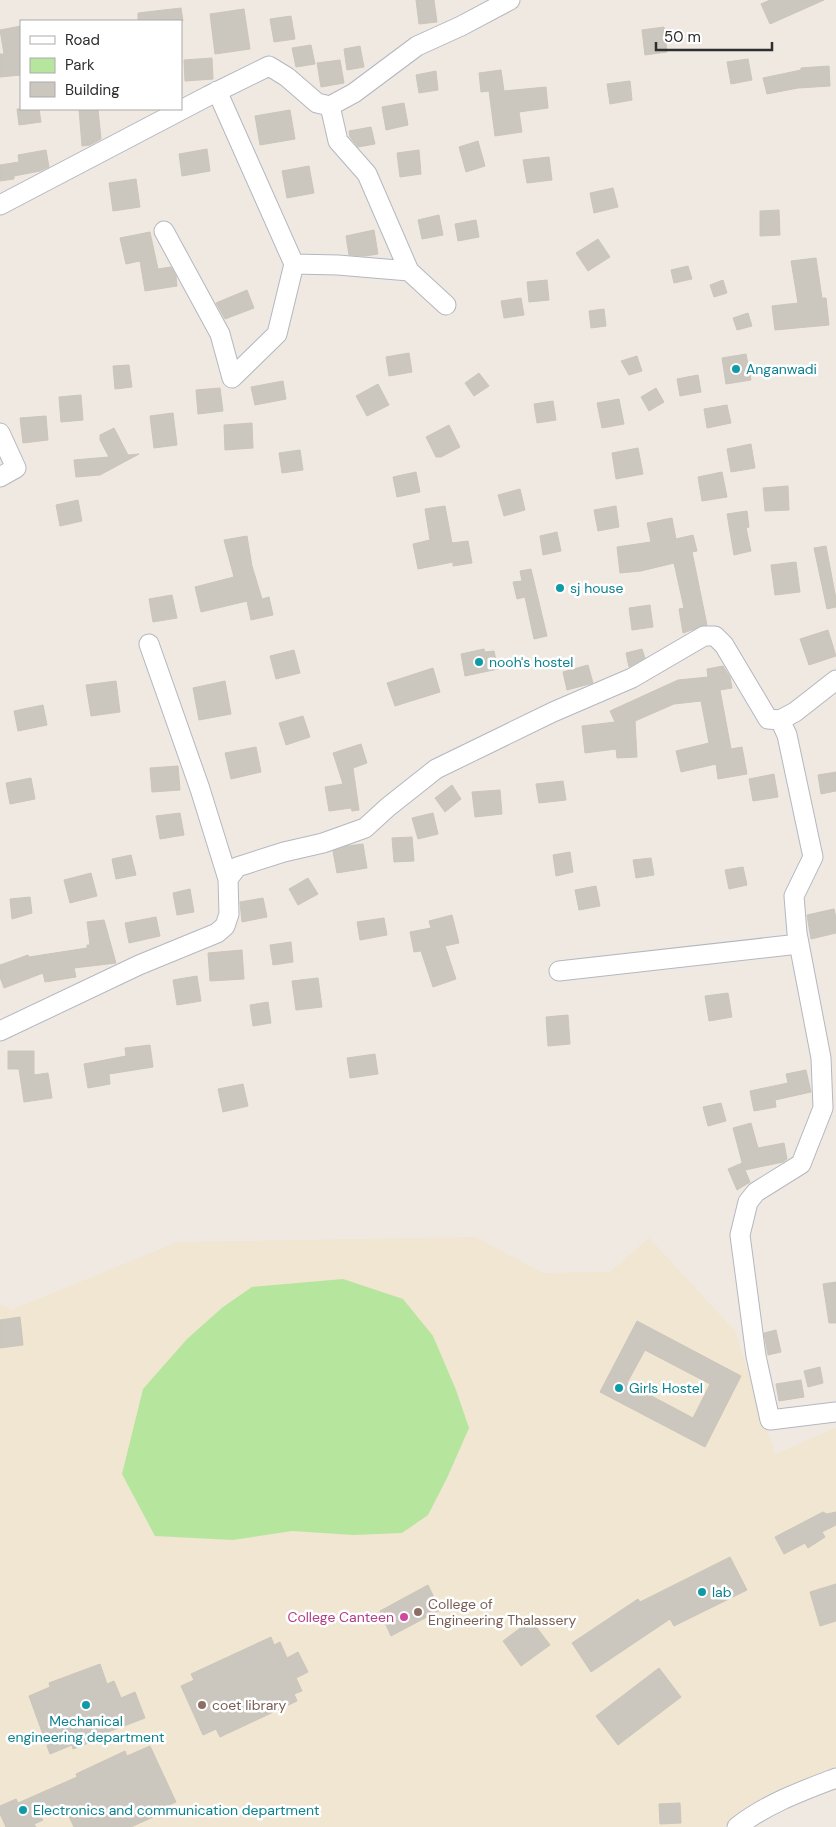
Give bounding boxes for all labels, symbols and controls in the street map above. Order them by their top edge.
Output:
legend [20,20,182,110]
scale bar [656,20,772,52]
text: 50 m [664,27,701,47]
text: Road [65,30,100,50]
text: Park [65,55,95,75]
text: Building [65,80,120,100]
place label: Anganwadi [746,360,817,378]
marker: Anganwadi [730,363,742,375]
place label: sj house [570,579,624,597]
marker: sj house [554,582,566,594]
place label: nooh's hostel [489,653,573,671]
marker: nooh's hostel [473,656,485,668]
place label: Girls Hostel [629,1379,703,1397]
marker: Girls Hostel [613,1382,625,1394]
place label: lab [712,1583,732,1601]
marker: lab [696,1586,708,1598]
place label: College of Engineering Thalassery [428,1595,577,1629]
marker: College of Engineering Thalassery [412,1606,424,1618]
place label: College Canteen [287,1608,394,1626]
marker: College Canteen [398,1611,410,1623]
place label: coet library [212,1696,286,1714]
marker: Mechanical engineering department [80,1699,92,1711]
marker: coet library [196,1699,208,1711]
place label: Mechanical engineering department [8,1712,164,1746]
place label: Electronics and communication department [33,1801,320,1819]
marker: Electronics and communication department [17,1804,29,1816]

